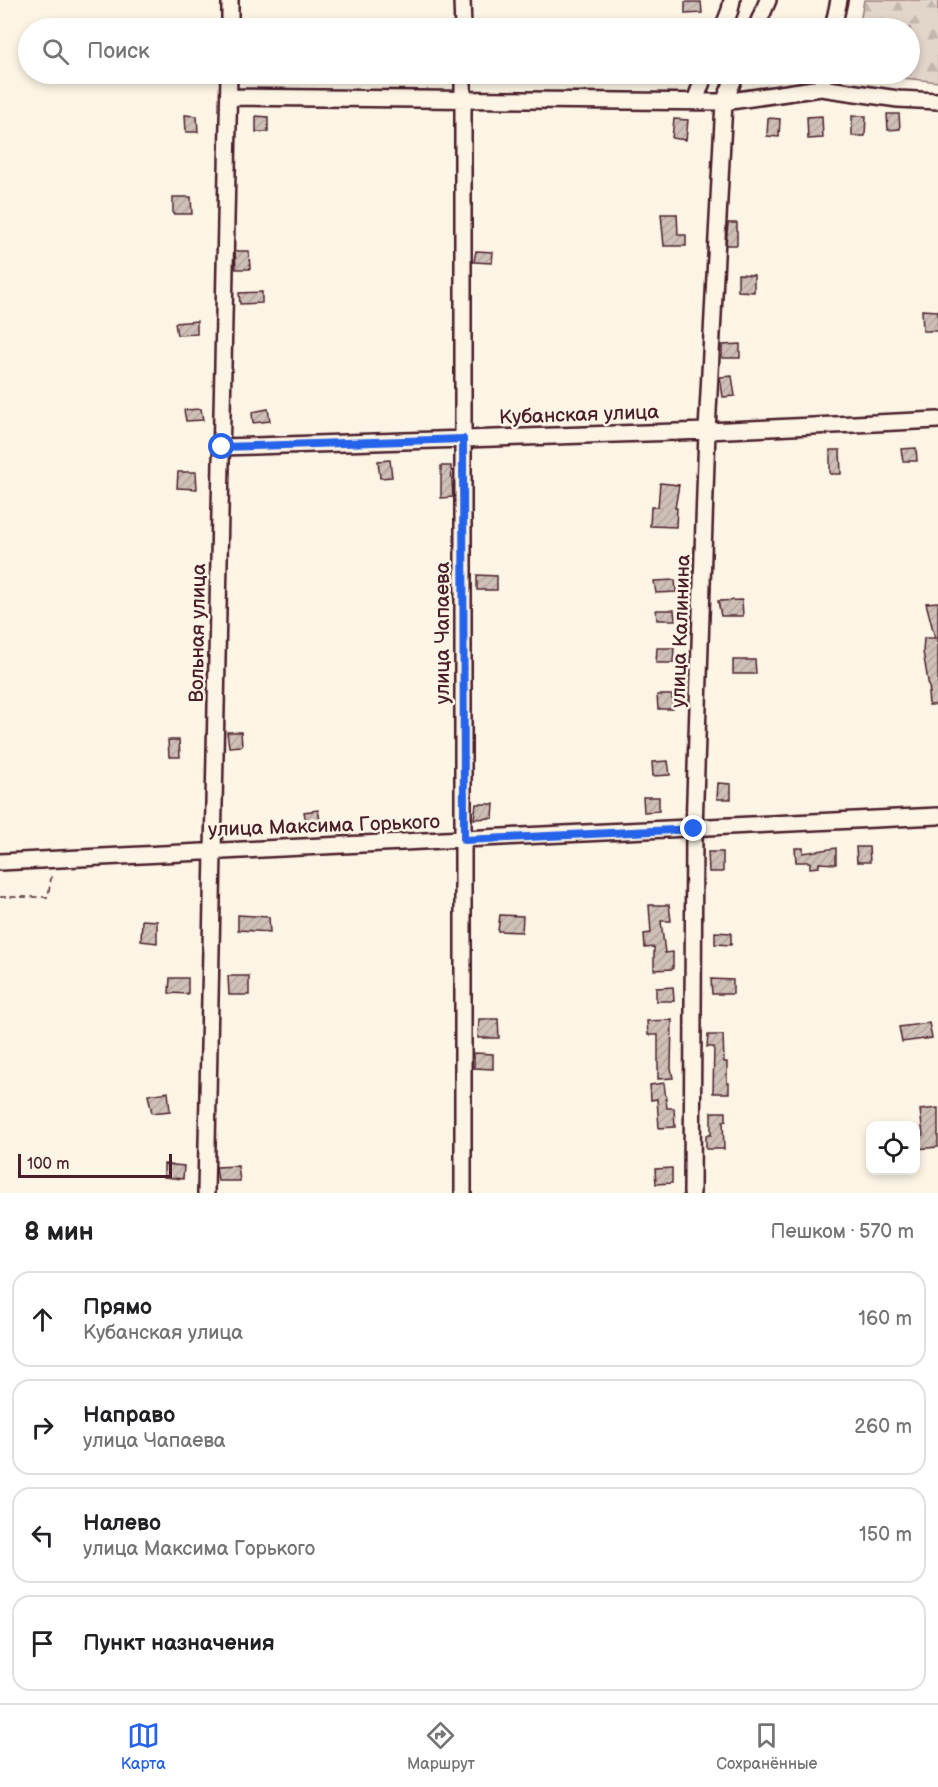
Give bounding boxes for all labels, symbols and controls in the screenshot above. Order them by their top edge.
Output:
search box [18,18,920,84]
icon: search [39,35,72,68]
text: Поиск [87,38,150,65]
street label: Кубанская улица [499,400,660,430]
route start [208,433,234,459]
street label: улица Калинина [666,554,696,708]
street label: улица Чапаева [431,561,455,704]
street label: Вольная улица [185,563,211,703]
street label: улица Максима Горького [208,810,440,842]
route end [680,815,706,841]
map controls [866,1121,920,1175]
button: locate [866,1121,920,1175]
scale bar [18,1151,172,1178]
text: 100 m [27,1155,70,1174]
text: 8 мин [24,1217,94,1248]
text: Пешком · 570 m [771,1220,914,1244]
text: Прямо [83,1294,152,1321]
icon: ahead [26,1303,59,1336]
text: 160 m [858,1307,912,1331]
text: Кубанская улица [83,1321,243,1345]
text: Направо [83,1402,175,1429]
icon: right [26,1411,59,1444]
text: 260 m [854,1415,912,1439]
text: улица Чапаева [83,1429,226,1453]
text: Налево [83,1510,161,1537]
icon: left [26,1519,59,1552]
text: 150 m [859,1523,912,1547]
text: улица Максима Горького [83,1537,315,1561]
icon: arrive [26,1627,59,1660]
text: Пункт назначения [83,1630,275,1657]
tab: Карта [121,1719,166,1774]
tab: Маршрут [407,1719,475,1774]
tab: Сохранённые [716,1719,817,1774]

